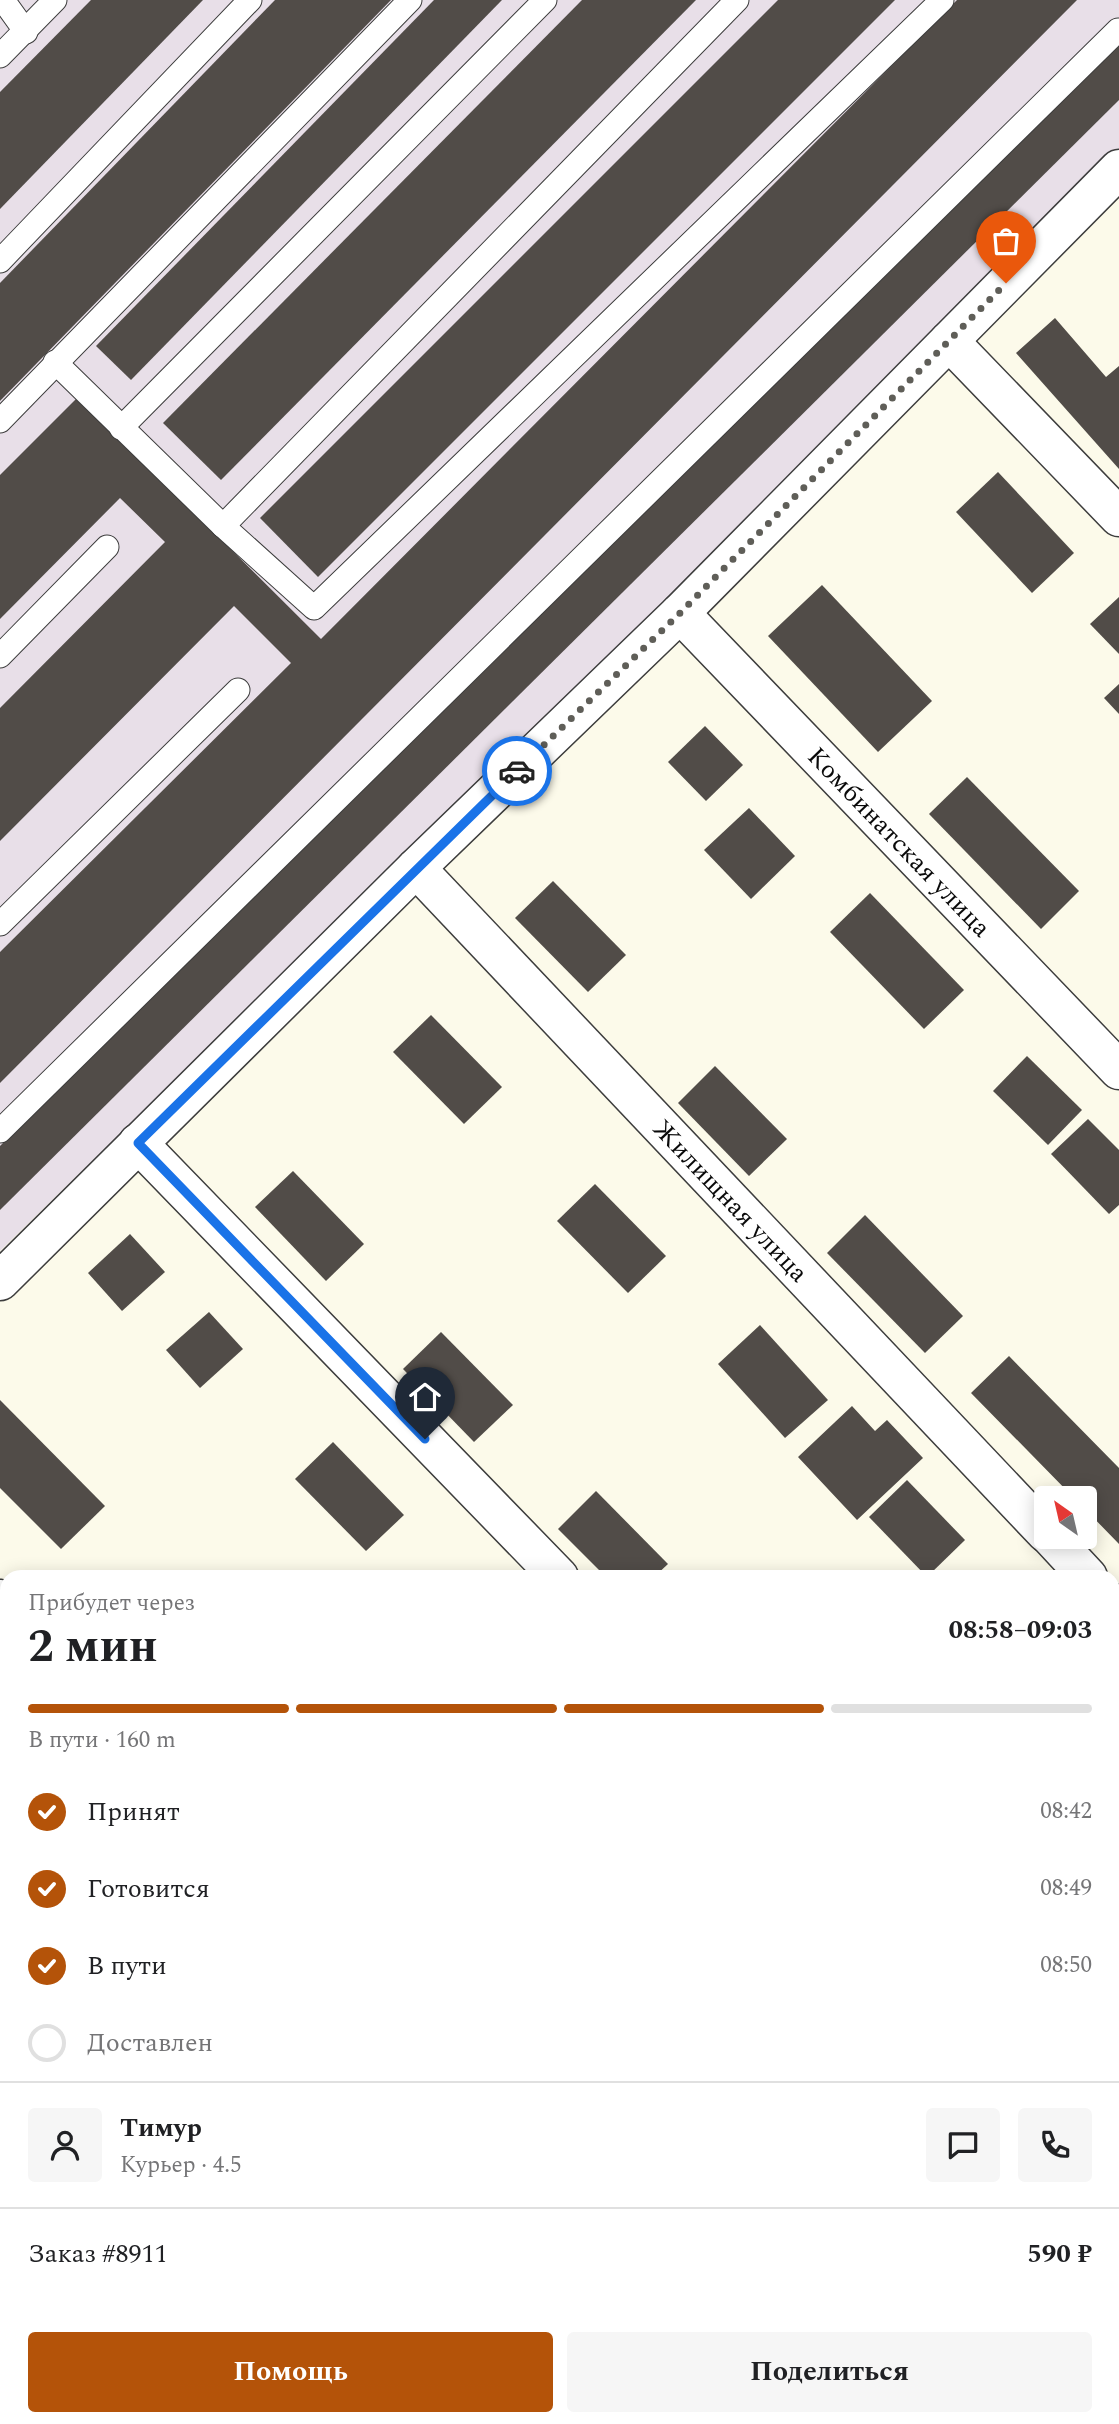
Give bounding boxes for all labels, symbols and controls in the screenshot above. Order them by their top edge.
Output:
pin [976,211,1036,283]
icon: bag [987,222,1025,260]
courier [482,736,552,806]
street label: Комбинатская улица [798,738,1000,947]
icon: car [498,752,536,790]
street label: Жилищная улица [643,1111,818,1292]
pin [395,1367,455,1439]
icon: home [406,1378,444,1416]
north arrow [1034,1486,1097,1549]
map controls [1034,1486,1097,1549]
text: Прибудет через [28,1586,195,1621]
text: 08:58–09:03 [948,1610,1092,1650]
text: 2 мин [28,1612,158,1682]
text: В пути · 160 m [28,1723,176,1758]
text: Принят [87,1792,180,1832]
icon: check [28,1793,66,1831]
text: 08:42 [1040,1794,1092,1829]
text: Готовится [87,1869,210,1909]
icon: check [28,1870,66,1908]
text: 08:49 [1040,1871,1092,1906]
text: В пути [87,1946,167,1986]
icon: check [28,1947,66,1985]
text: 08:50 [1040,1948,1092,1983]
text: Доставлен [87,2023,213,2063]
button: person [28,2108,102,2182]
text: Тимур [120,2108,202,2148]
button: chat [926,2108,1000,2182]
button: phone [1018,2108,1092,2182]
text: Курьер · 4.5 [120,2148,242,2183]
text: Заказ #8911 [28,2234,167,2274]
text: 590 ₽ [1027,2234,1092,2274]
button: Помощь [28,2332,553,2412]
button: Поделиться [567,2332,1092,2412]

